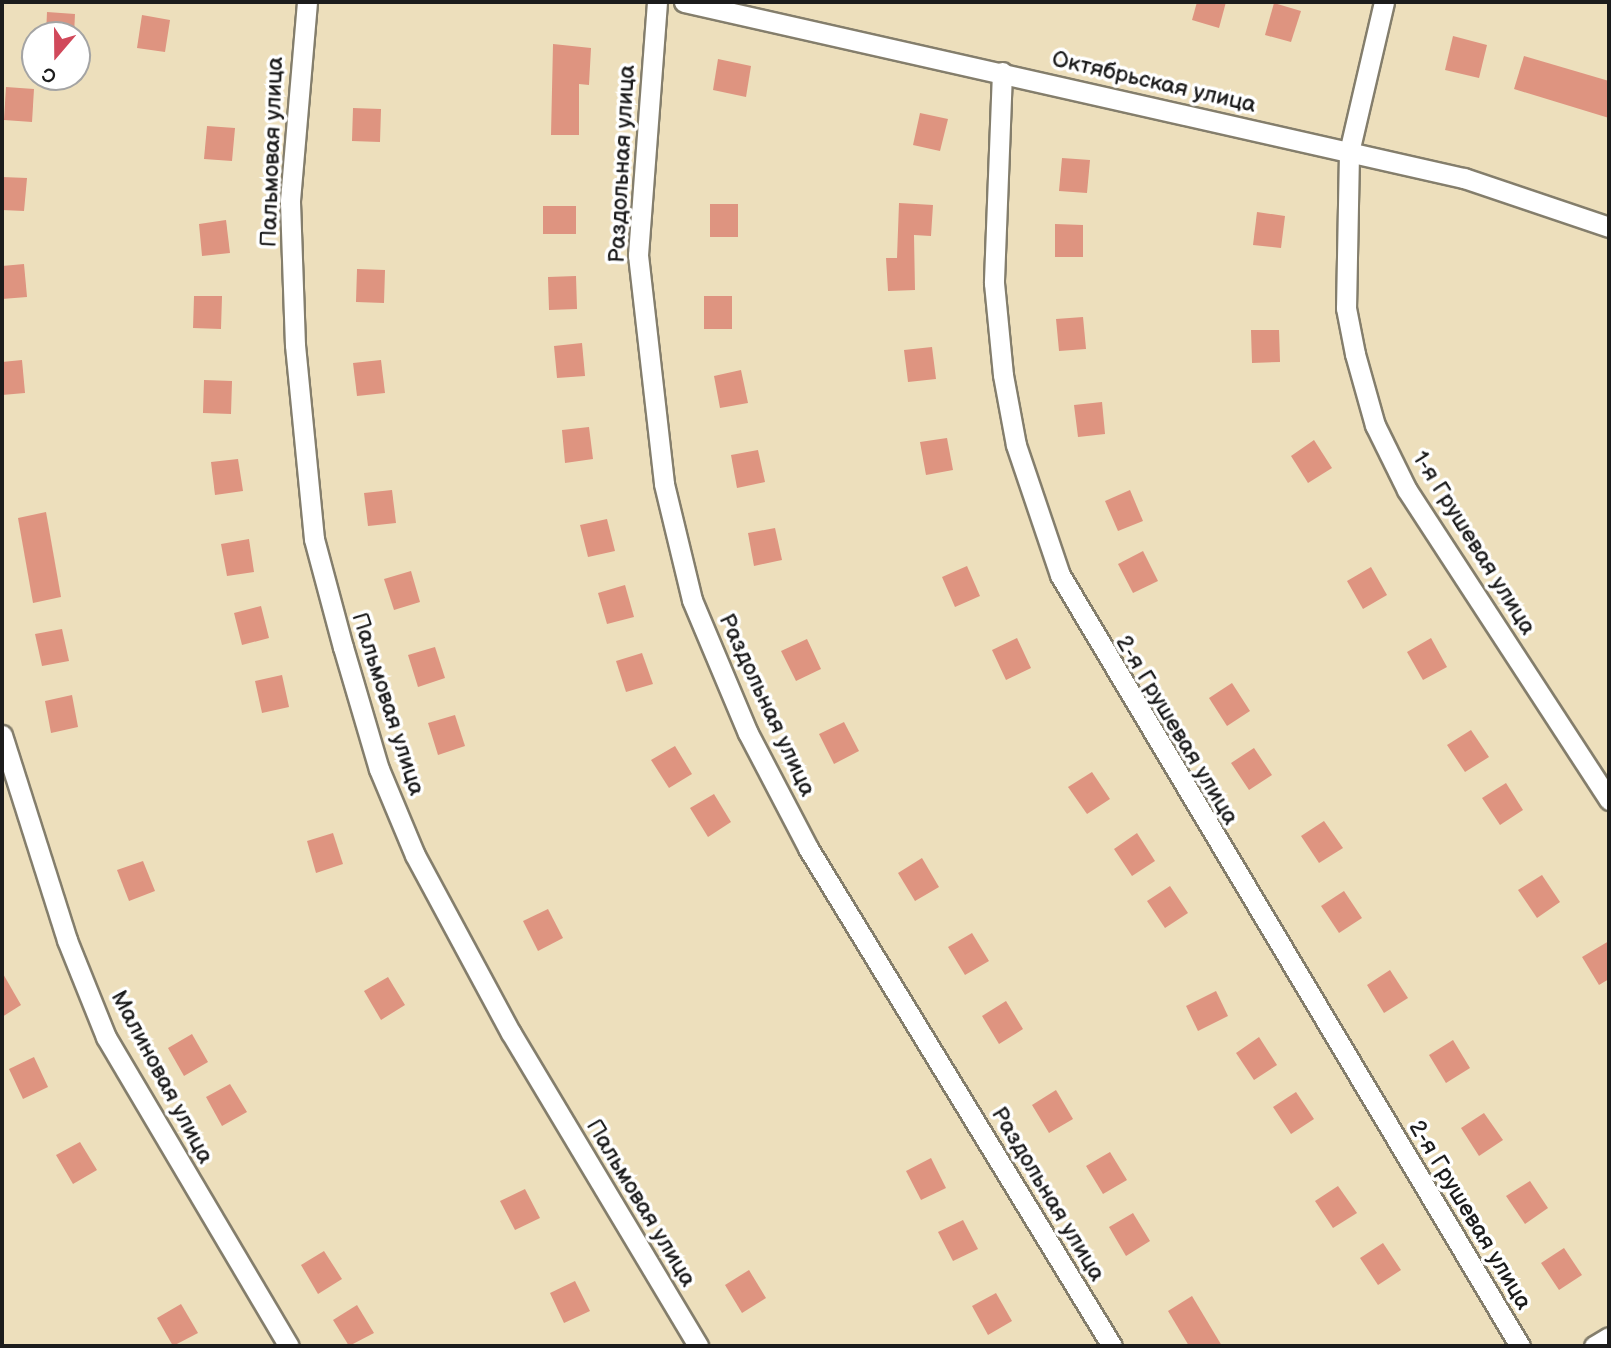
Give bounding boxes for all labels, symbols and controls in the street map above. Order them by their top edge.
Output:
north arrow [21,21,91,91]
street label: Октябрьская улица [1049,45,1259,119]
street label: Пальмовая улица [255,56,289,248]
text: С [39,61,59,87]
street label: Раздольная улица [603,64,641,264]
street label: 1-я Грушевая улица [1406,446,1542,640]
street label: Пальмовая улица [345,609,431,799]
street label: Раздольная улица [713,609,821,801]
street label: 2-я Грушевая улица [1110,630,1244,830]
street label: Малиновая улица [105,986,219,1168]
street label: Раздольная улица [985,1102,1111,1286]
street label: Пальмовая улица [580,1114,702,1292]
street label: 2-я Грушевая улица [1403,1115,1537,1315]

